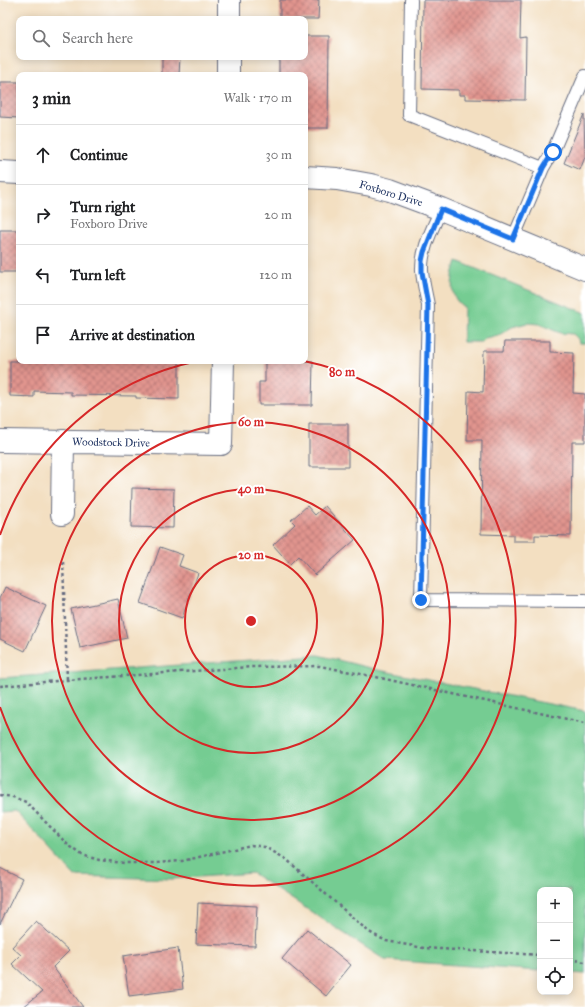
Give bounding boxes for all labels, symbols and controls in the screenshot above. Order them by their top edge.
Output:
search box [16,16,308,60]
icon: search [30,27,52,49]
text: Search here [62,29,133,47]
text: 3 min [32,88,71,109]
text: Walk · 170 m [223,90,292,106]
route start [544,143,562,161]
icon: ahead [32,144,54,166]
text: Continue [70,146,128,164]
text: 30 m [266,147,292,163]
street label: Foxboro Drive [357,178,425,209]
text: Turn right [70,198,135,216]
icon: right [32,204,54,226]
text: 20 m [264,207,292,223]
text: Foxboro Drive [70,216,148,232]
icon: left [32,264,54,286]
text: Turn left [70,266,126,284]
text: 120 m [259,267,292,283]
icon: arrive [32,324,54,346]
text: Arrive at destination [70,326,195,344]
text: 80 m [329,365,356,379]
text: 60 m [238,415,265,429]
street label: Woodstock Drive [72,435,150,450]
text: 40 m [238,482,265,497]
text: 20 m [238,548,265,562]
route end [412,591,430,609]
centre of rings [244,614,258,628]
map controls [537,887,573,995]
button: + [537,887,573,923]
button: − [537,923,573,959]
button: locate [537,959,573,995]

